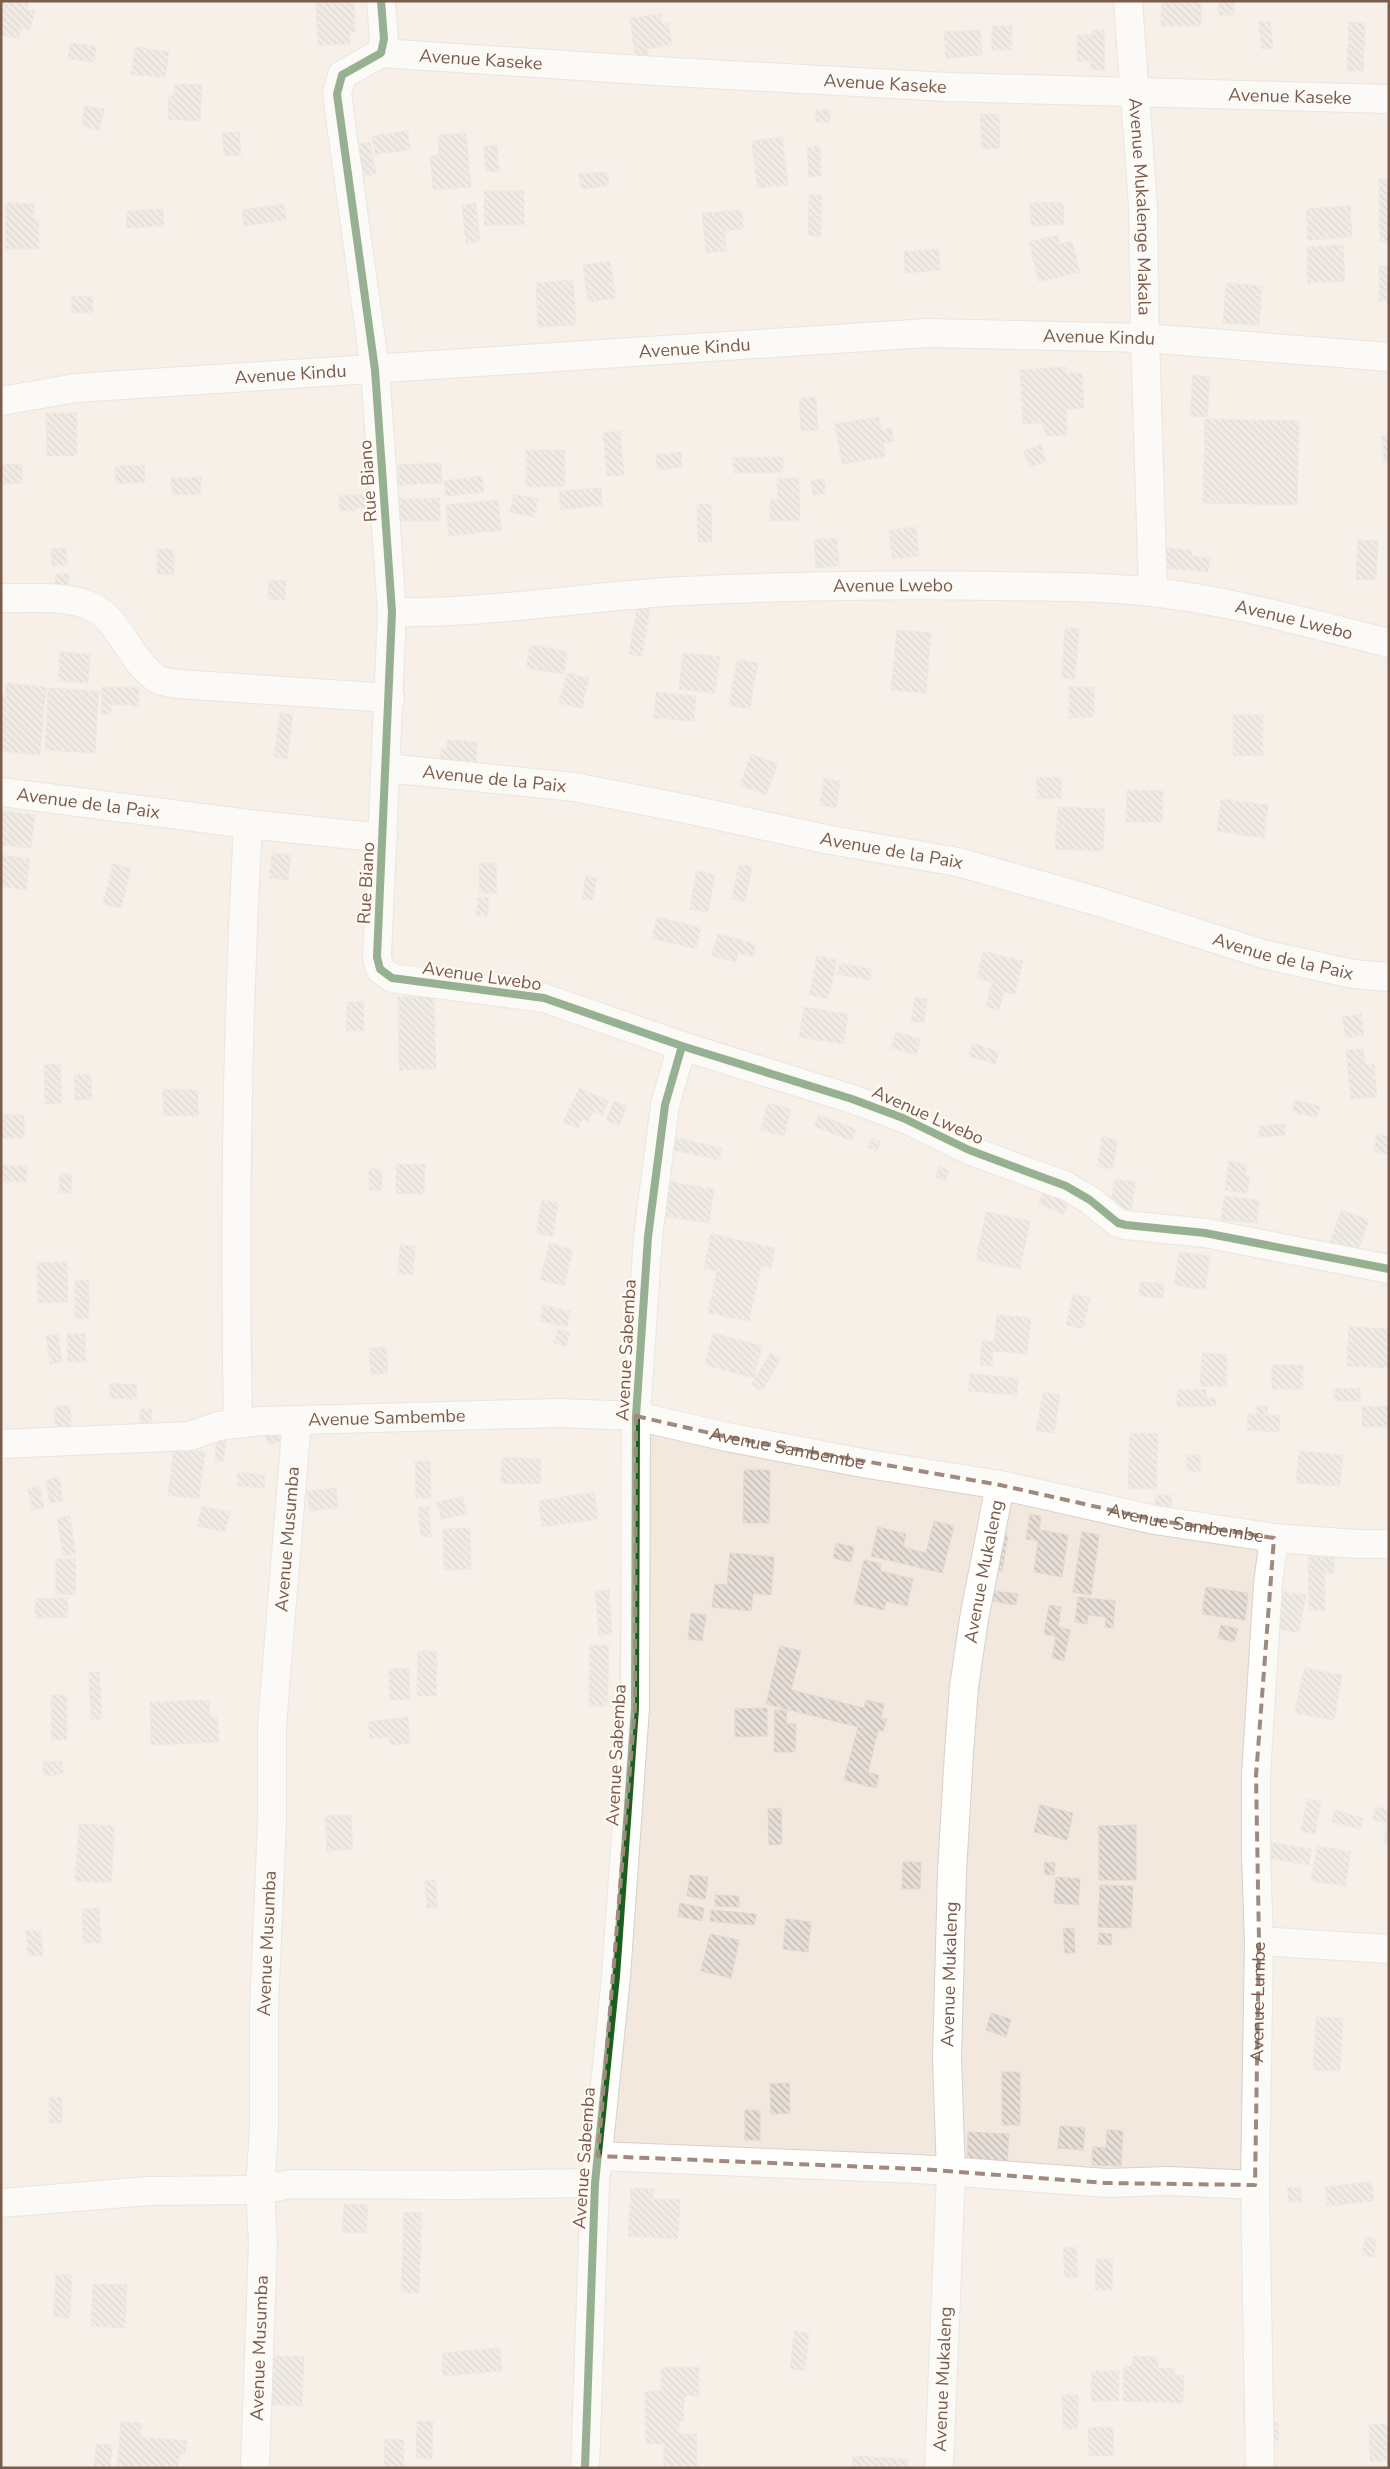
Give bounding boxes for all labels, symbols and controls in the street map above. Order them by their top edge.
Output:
street label: Avenue Kaseke [418,44,543,76]
street label: Avenue Kaseke [823,68,947,99]
street label: Avenue Kaseke [1228,83,1352,110]
street label: Avenue Mukalenge Makala [1123,97,1157,316]
street label: Avenue Kindu [1043,324,1156,351]
street label: Avenue Kindu [638,332,751,364]
street label: Avenue Kindu [234,359,347,390]
street label: Rue Biano [353,439,383,523]
street label: Avenue Lwebo [833,573,953,598]
street label: Avenue Lwebo [1233,594,1355,646]
street label: Avenue de la Paix [421,760,568,798]
street label: Avenue de la Paix [15,782,162,825]
street label: Avenue de la Paix [818,826,966,875]
street label: Rue Biano [352,841,380,925]
street label: Avenue de la Paix [1210,927,1356,986]
street label: Avenue Lwebo [421,956,543,996]
street label: Avenue Lwebo [868,1080,988,1150]
street label: Avenue Sabemba [610,1278,642,1422]
street label: Avenue Sambembe [308,1404,466,1432]
street label: Avenue Sambembe [707,1421,867,1475]
street label: Avenue Musumba [269,1466,305,1613]
street label: Avenue Mukaleng [959,1498,1009,1645]
street label: Avenue Sambembe [1106,1498,1265,1548]
street label: Avenue Sabemba [600,1683,632,1827]
street label: Avenue Musumba [252,1870,282,2016]
street label: Avenue Mukaleng [935,1901,963,2047]
street label: Avenue Lumbe [1245,1941,1271,2063]
street label: Avenue Sabemba [567,2086,601,2230]
street label: Avenue Musumba [245,2275,274,2421]
street label: Avenue Mukaleng [928,2306,958,2452]

